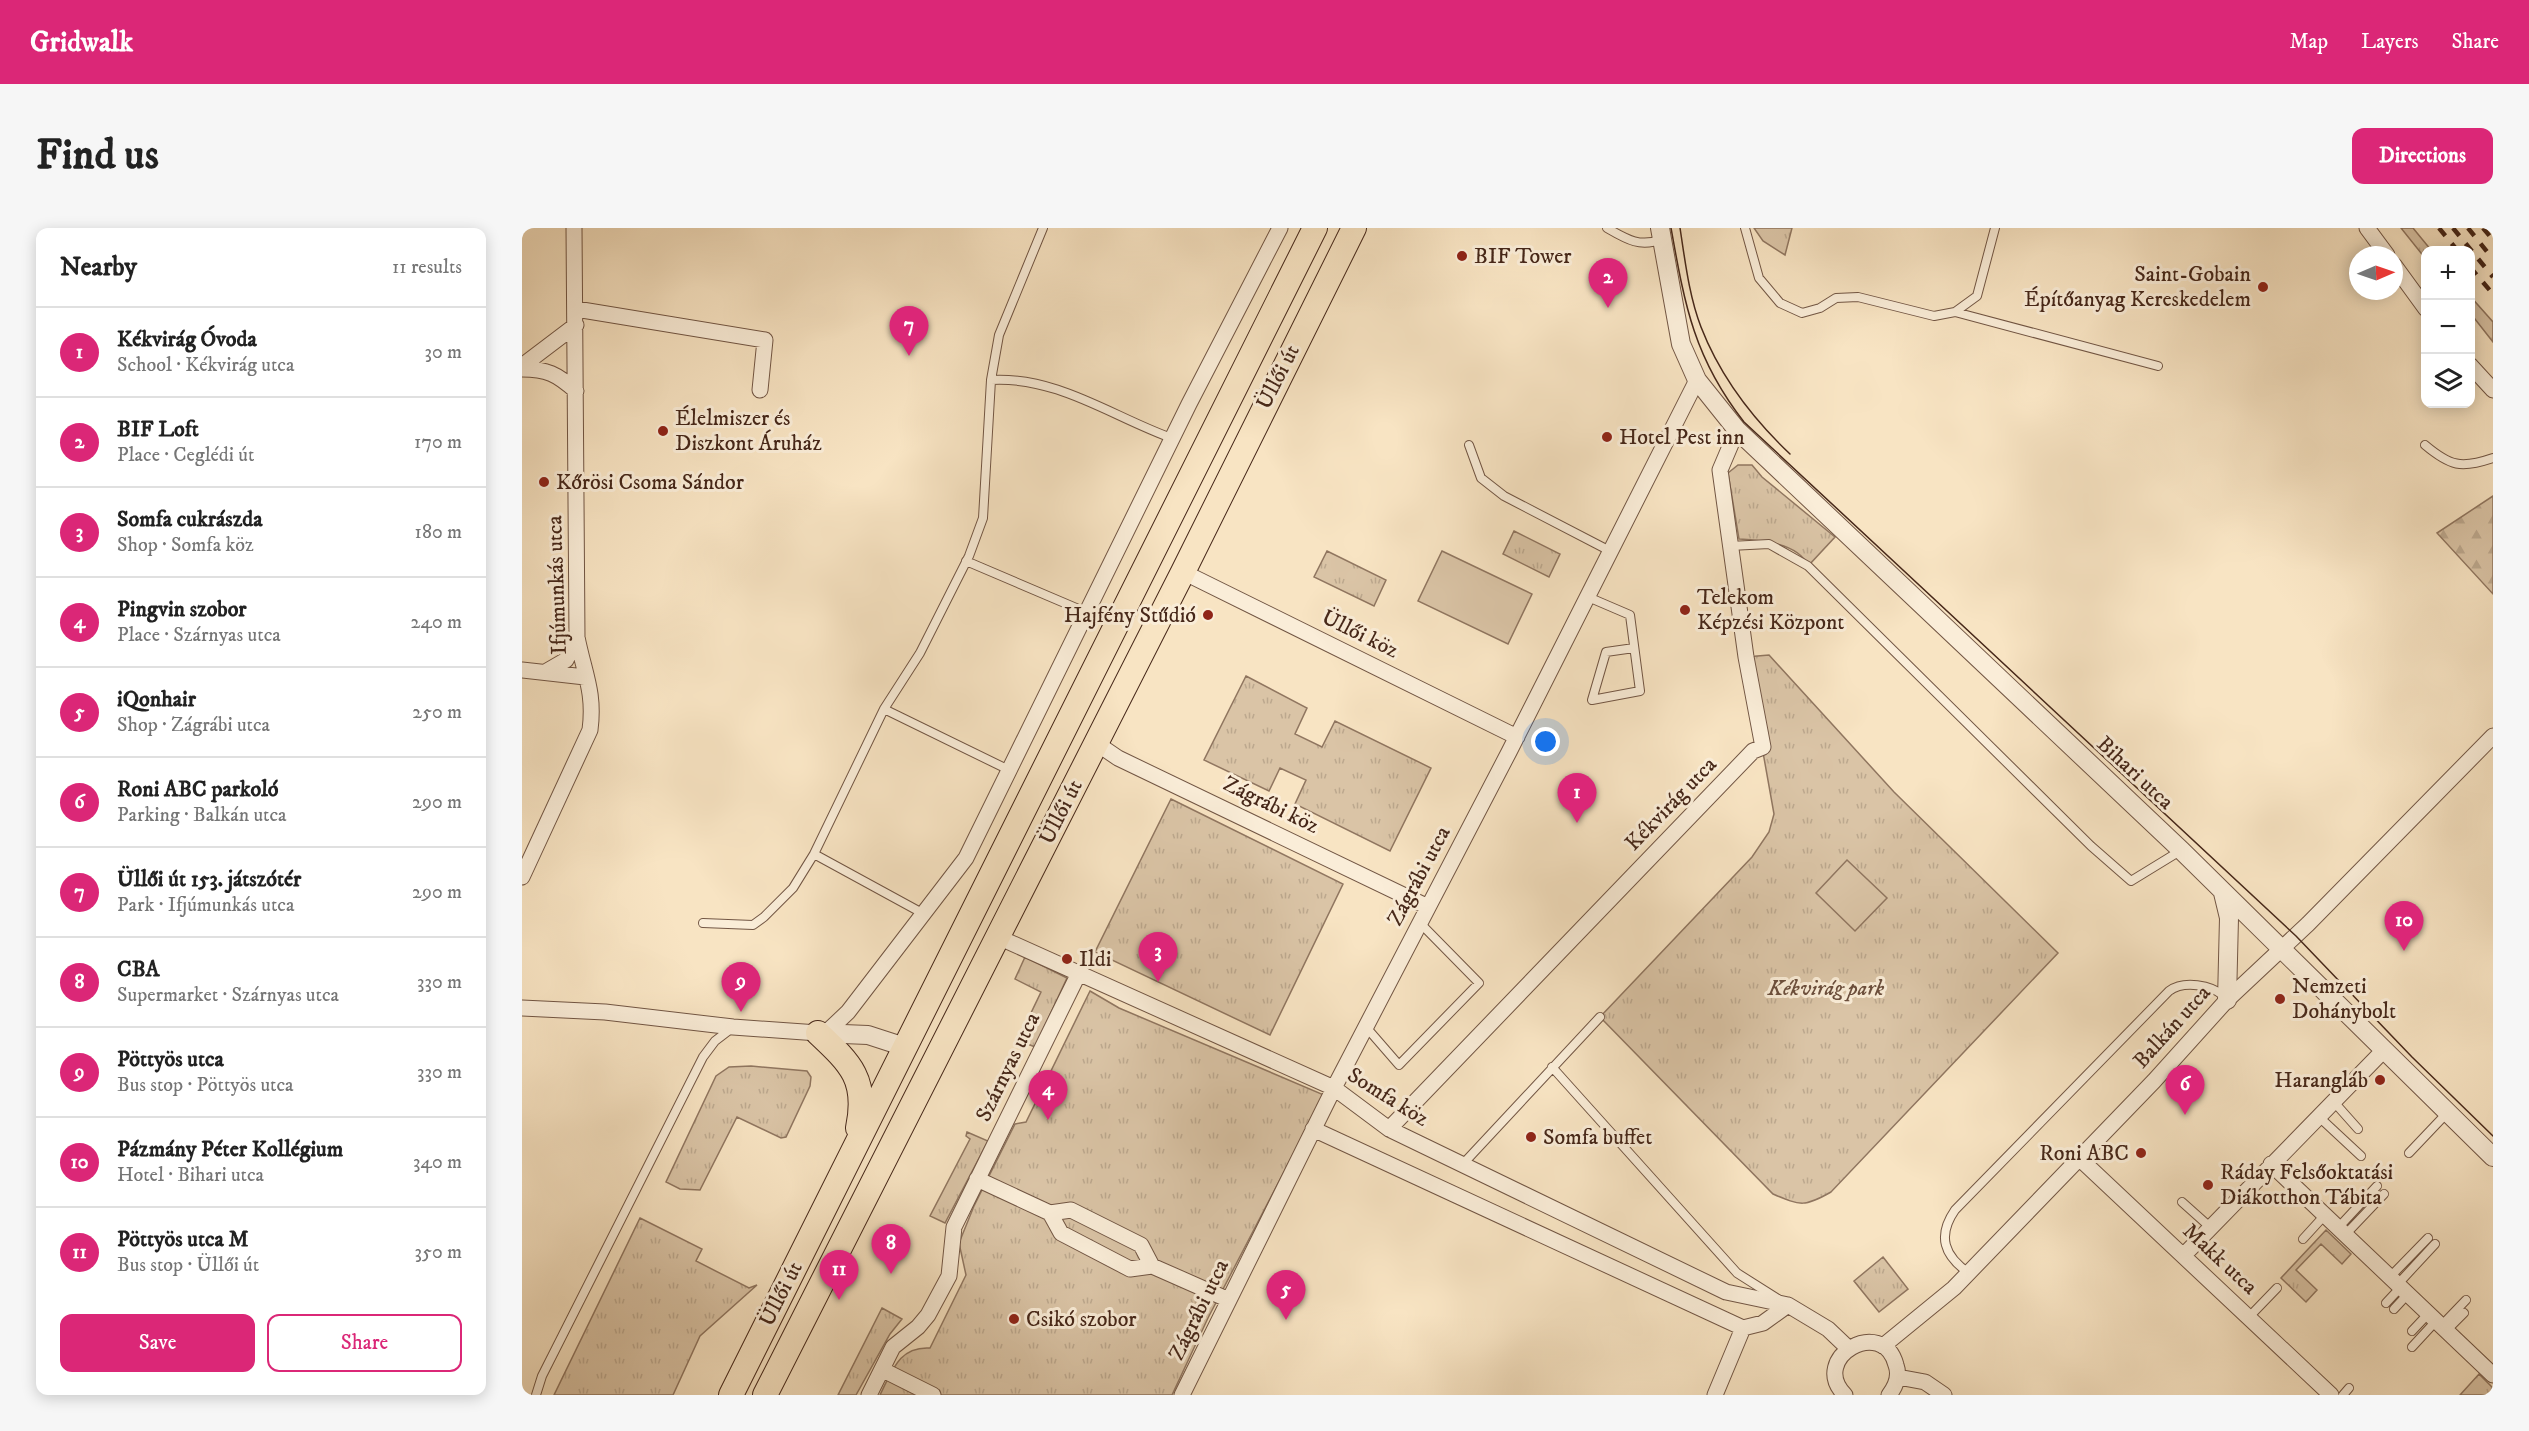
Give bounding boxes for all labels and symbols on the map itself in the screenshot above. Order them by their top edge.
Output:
place label: BIF Tower [1474,243,1572,270]
north arrow [2349,246,2403,300]
marker: BIF Tower [1455,249,1469,263]
pin: 2 [1588,259,1628,308]
place label: Saint-Gobain Építőanyag Kereskedelem [2024,261,2251,313]
marker: Saint-Gobain Építőanyag Kereskedelem [2256,280,2270,294]
pin: 7 [890,306,928,356]
street label: Üllői út [1250,340,1306,414]
place label: Élelmiszer és Diszkont Áruház [675,405,822,457]
marker: Élelmiszer és Diszkont Áruház [656,424,670,438]
place label: Hotel Pest inn [1619,424,1745,451]
marker: Hotel Pest inn [1600,430,1614,444]
place label: Kőrösi Csoma Sándor [556,469,745,496]
marker: Kőrösi Csoma Sándor [537,475,551,489]
street label: Ifjúmunkás utca [541,514,573,655]
place label: Telekom Képzési Központ [1697,584,1844,636]
place label: Hajfény Stűdió [1064,602,1196,629]
marker: Telekom Képzési Központ [1678,603,1692,617]
street label: Üllői köz [1317,604,1403,664]
marker: Hajfény Stűdió [1201,608,1215,622]
your location [1531,727,1560,756]
street label: Bihari utca [2091,731,2180,816]
street label: Kékvirág utca [1620,751,1723,857]
street label: Zágrábi köz [1219,770,1324,840]
pin: 1 [1558,774,1596,823]
street label: Üllői út [1033,775,1089,849]
street label: Zágrábi utca [1382,821,1457,930]
pin: 10 [2384,902,2424,951]
pin: 3 [1138,932,1178,982]
place label: Ildi [1079,946,1111,973]
marker: Ildi [1060,952,1074,966]
pin: 9 [722,962,760,1012]
place label: Nemzeti Dohánybolt [2292,973,2396,1025]
park label: Kékvirág park [1767,975,1885,1002]
street label: Balkán utca [2128,979,2217,1074]
marker: Nemzeti Dohánybolt [2273,992,2287,1006]
street label: Szárnyas utca [970,1007,1046,1126]
street label: Somfa köz [1342,1061,1434,1133]
pin: 6 [2166,1066,2204,1115]
place label: Harangláb [2274,1067,2368,1094]
pin: 4 [1028,1070,1068,1120]
marker: Harangláb [2373,1073,2387,1087]
place label: Somfa buffet [1543,1124,1652,1151]
marker: Somfa buffet [1524,1130,1538,1144]
place label: Roni ABC [2039,1140,2129,1167]
marker: Roni ABC [2134,1146,2148,1160]
place label: Ráday Felsőoktatási Diákotthon Tábita [2220,1159,2393,1211]
marker: Ráday Felsőoktatási Diákotthon Tábita [2201,1178,2215,1192]
street label: Makk utca [2177,1218,2263,1301]
pin: 8 [872,1224,910,1274]
pin: 11 [820,1250,858,1300]
street label: Zágrábi utca [1163,1255,1235,1365]
street label: Üllői út [753,1257,809,1331]
pin: 5 [1266,1270,1305,1320]
place label: Csikó szobor [1026,1306,1137,1333]
marker: Csikó szobor [1007,1312,1021,1326]

